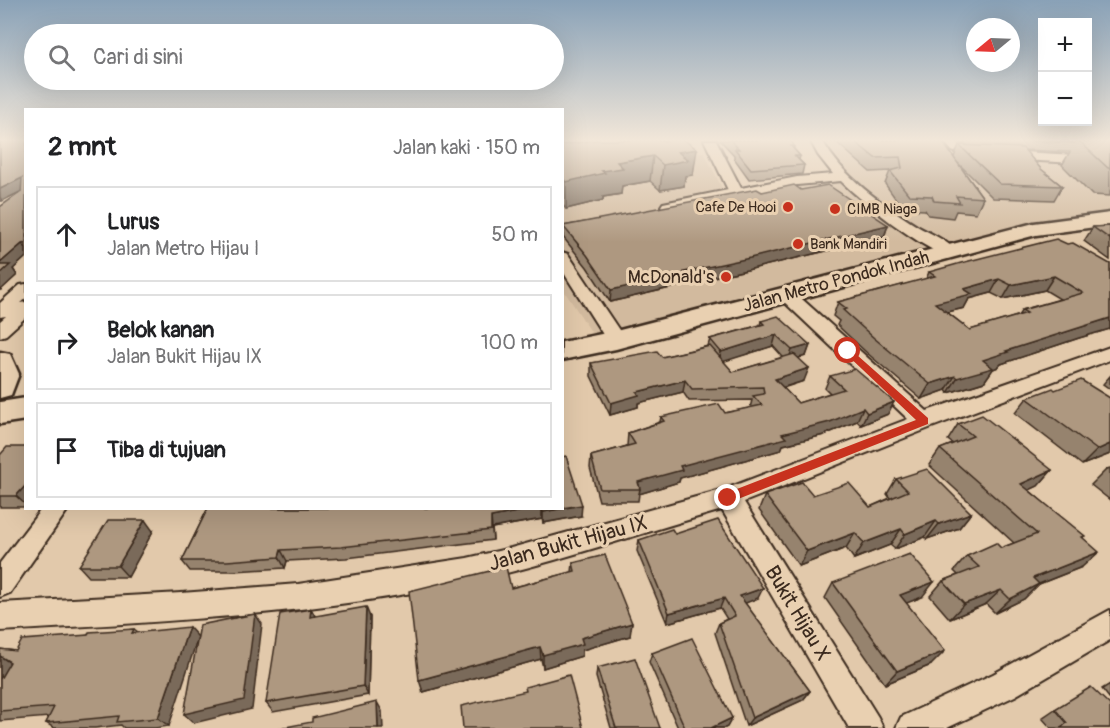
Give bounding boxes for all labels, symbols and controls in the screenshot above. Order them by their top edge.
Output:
north arrow [966,18,1020,72]
map controls [1038,18,1092,126]
button: + [1038,18,1092,72]
search box [24,24,564,90]
icon: search [45,41,78,74]
text: Cari di sini [93,43,183,71]
button: − [1038,72,1092,126]
text: 2 mnt [48,131,116,163]
text: Jalan kaki · 150 m [393,135,540,160]
place label: Cafe De Hooi [696,198,776,217]
marker: Cafe De Hooi [781,200,795,214]
place label: CIMB Niaga [847,200,917,219]
marker: CIMB Niaga [828,202,842,216]
text: Lurus [107,208,159,236]
icon: ahead [50,218,83,251]
text: 50 m [491,222,538,247]
place label: Bank Mandiri [810,235,887,254]
text: Jalan Metro Hijau I [107,236,259,261]
marker: Bank Mandiri [791,237,805,251]
street label: Jalan Metro Pondok Indah [740,246,932,317]
place label: McDonald's [628,266,714,289]
marker: McDonald's [719,270,733,284]
text: Belok kanan [107,316,215,344]
icon: right [50,326,83,359]
text: 100 m [481,330,538,355]
route start [834,337,860,363]
text: Jalan Bukit Hijau IX [107,344,262,369]
icon: arrive [50,434,83,467]
text: Tiba di tujuan [107,436,226,464]
route end [714,484,740,510]
street label: Jalan Bukit Hijau IX [486,509,650,578]
street label: Bukit Hijau X [759,561,837,666]

